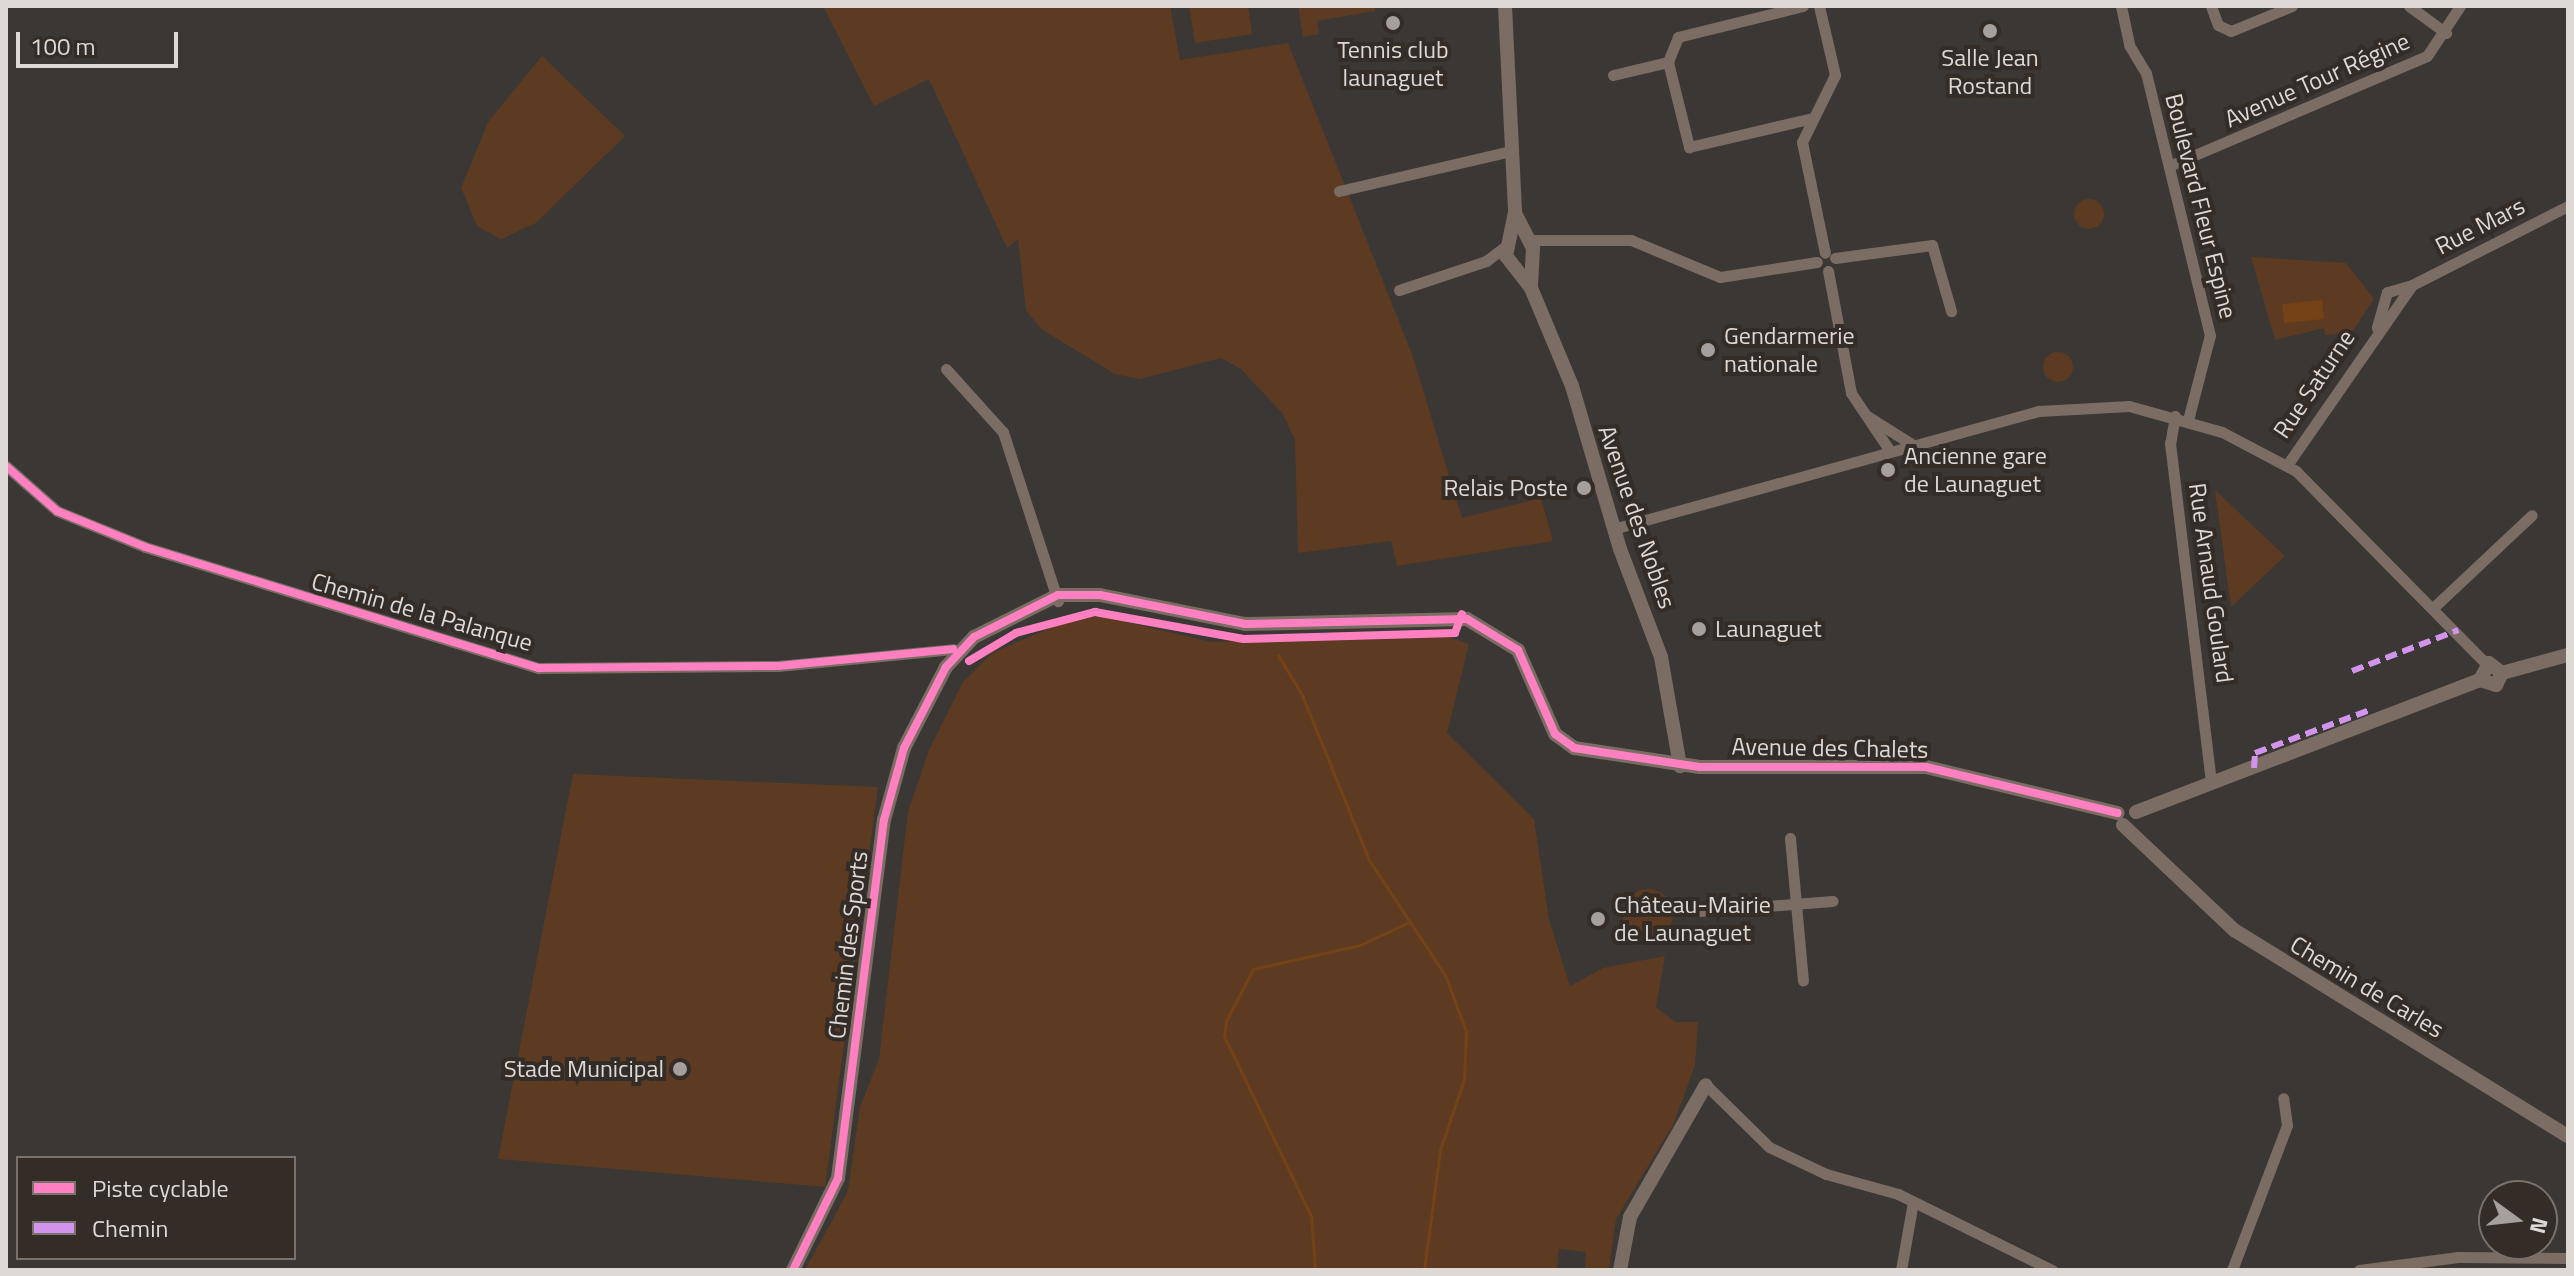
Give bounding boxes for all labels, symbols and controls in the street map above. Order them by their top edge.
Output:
marker: Tennis club launaguet [1384,14,1402,32]
scale bar [20,16,182,66]
marker: Salle Jean Rostand [1981,22,1999,40]
street label: Avenue Tour Régine [2220,26,2414,134]
text: 100 m [30,28,96,64]
place label: Tennis club launaguet [1337,36,1449,92]
place label: Salle Jean Rostand [1941,44,2039,100]
street label: Boulevard Fleur Espine [2159,90,2243,322]
street label: Rue Mars [2430,191,2530,261]
place label: Gendarmerie nationale [1724,322,1855,378]
street label: Rue Saturne [2267,324,2361,444]
marker: Gendarmerie nationale [1699,341,1717,359]
street label: Avenue des Nobles [1592,422,1682,612]
place label: Ancienne gare de Launaguet [1904,442,2047,498]
marker: Ancienne gare de Launaguet [1879,461,1897,479]
place label: Relais Poste [1444,474,1568,502]
marker: Relais Poste [1575,479,1593,497]
street label: Rue Arnaud Goulard [2183,481,2239,685]
street label: Chemin de la Palanque [308,567,536,657]
place label: Launaguet [1715,615,1822,643]
marker: Launaguet [1690,620,1708,638]
street label: Avenue des Chalets [1731,732,1929,764]
street label: Chemin des Sports [822,849,874,1041]
place label: Château-Mairie de Launaguet [1614,891,1771,947]
marker: Château-Mairie de Launaguet [1589,910,1607,928]
street label: Chemin de Carles [2285,930,2449,1044]
place label: Stade Municipal [504,1055,664,1083]
marker: Stade Municipal [671,1060,689,1078]
legend [16,1156,296,1260]
text: Piste cyclable [92,1170,229,1206]
north arrow [2478,1180,2558,1260]
text: Chemin [92,1210,168,1246]
text: N [2521,1214,2558,1237]

